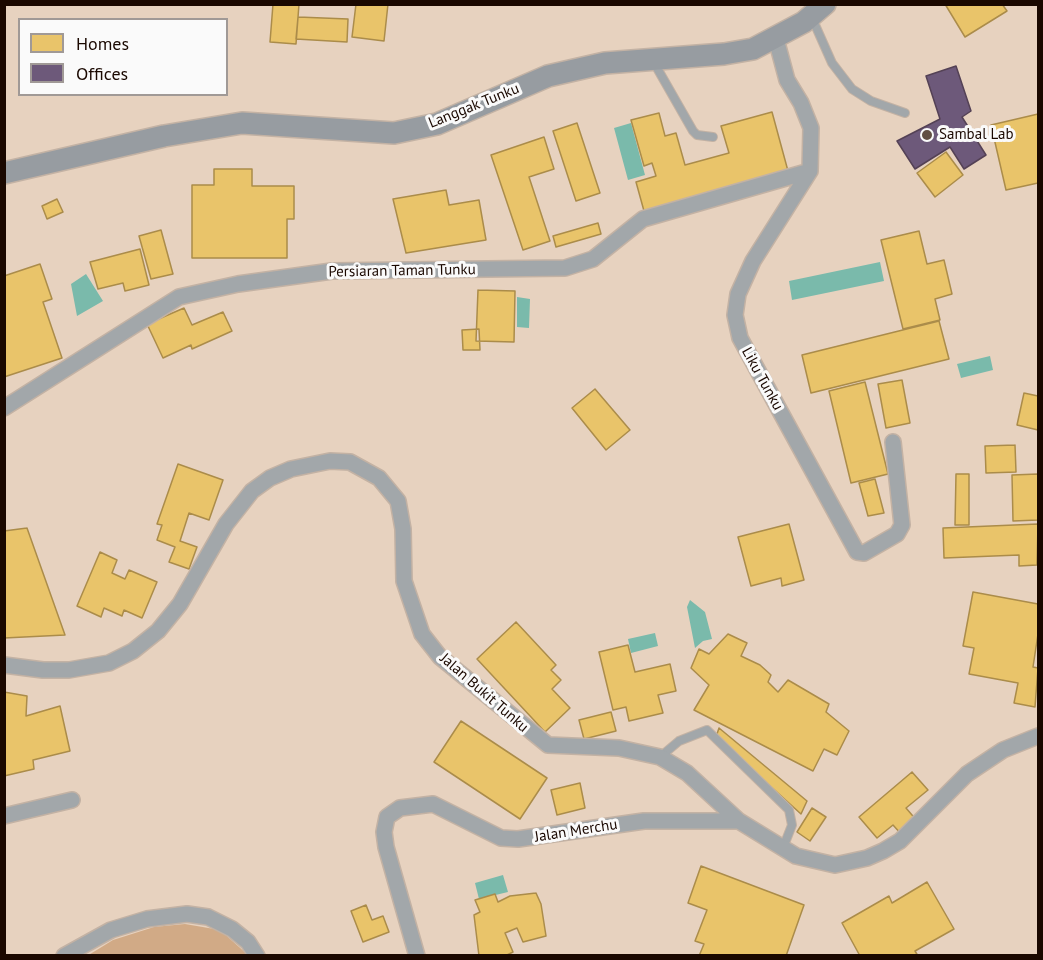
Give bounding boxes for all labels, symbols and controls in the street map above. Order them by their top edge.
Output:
legend [18,18,228,96]
text: Homes [76,32,129,55]
text: Offices [76,62,128,85]
street label: Langgak Tunku [426,80,522,132]
place label: Sambal Lab [939,126,1014,144]
marker: Sambal Lab [920,128,934,142]
street label: Persiaran Taman Tunku [328,261,476,281]
street label: Liku Tunku [737,344,787,414]
street label: Jalan Bukit Tunku [436,650,532,736]
street label: Jalan Merchu [533,816,619,846]

